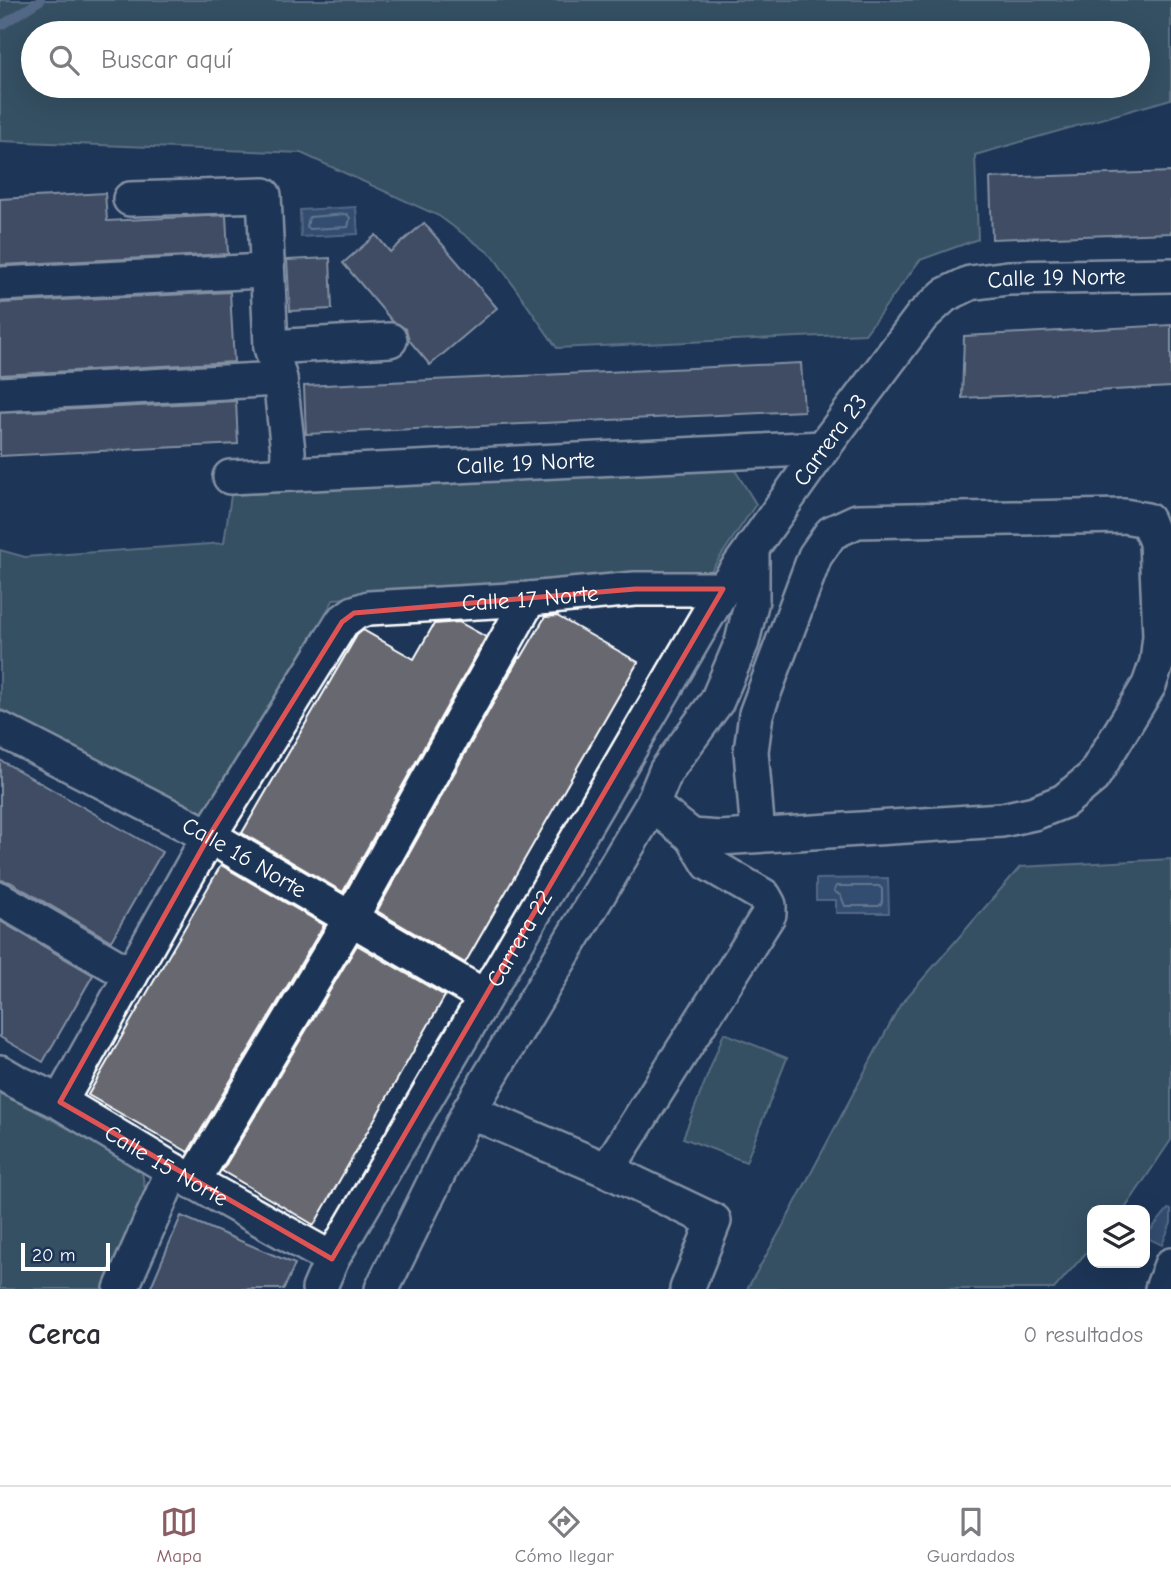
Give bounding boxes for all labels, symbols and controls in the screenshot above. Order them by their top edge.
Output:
search box [21,21,1150,98]
icon: search [45,41,83,79]
text: Buscar aquí [101,45,232,75]
street label: Calle 19 Norte [986,263,1126,295]
street label: Carrera 23 [788,389,873,491]
street label: Calle 19 Norte [456,446,595,480]
street label: Calle 17 Norte [461,580,600,617]
street label: Calle 16 Norte [178,812,311,904]
street label: Carrera 22 [481,885,558,992]
street label: Calle 15 Norte [100,1119,233,1212]
map controls [1087,1205,1150,1268]
button: layers [1087,1205,1150,1268]
scale bar [21,1240,110,1272]
text: 20 m [32,1244,76,1266]
text: Cerca [28,1317,101,1352]
text: 0 resultados [1023,1321,1143,1348]
tab: Mapa [156,1503,202,1567]
tab: Cómo llegar [515,1503,614,1567]
tab: Guardados [927,1503,1015,1567]

